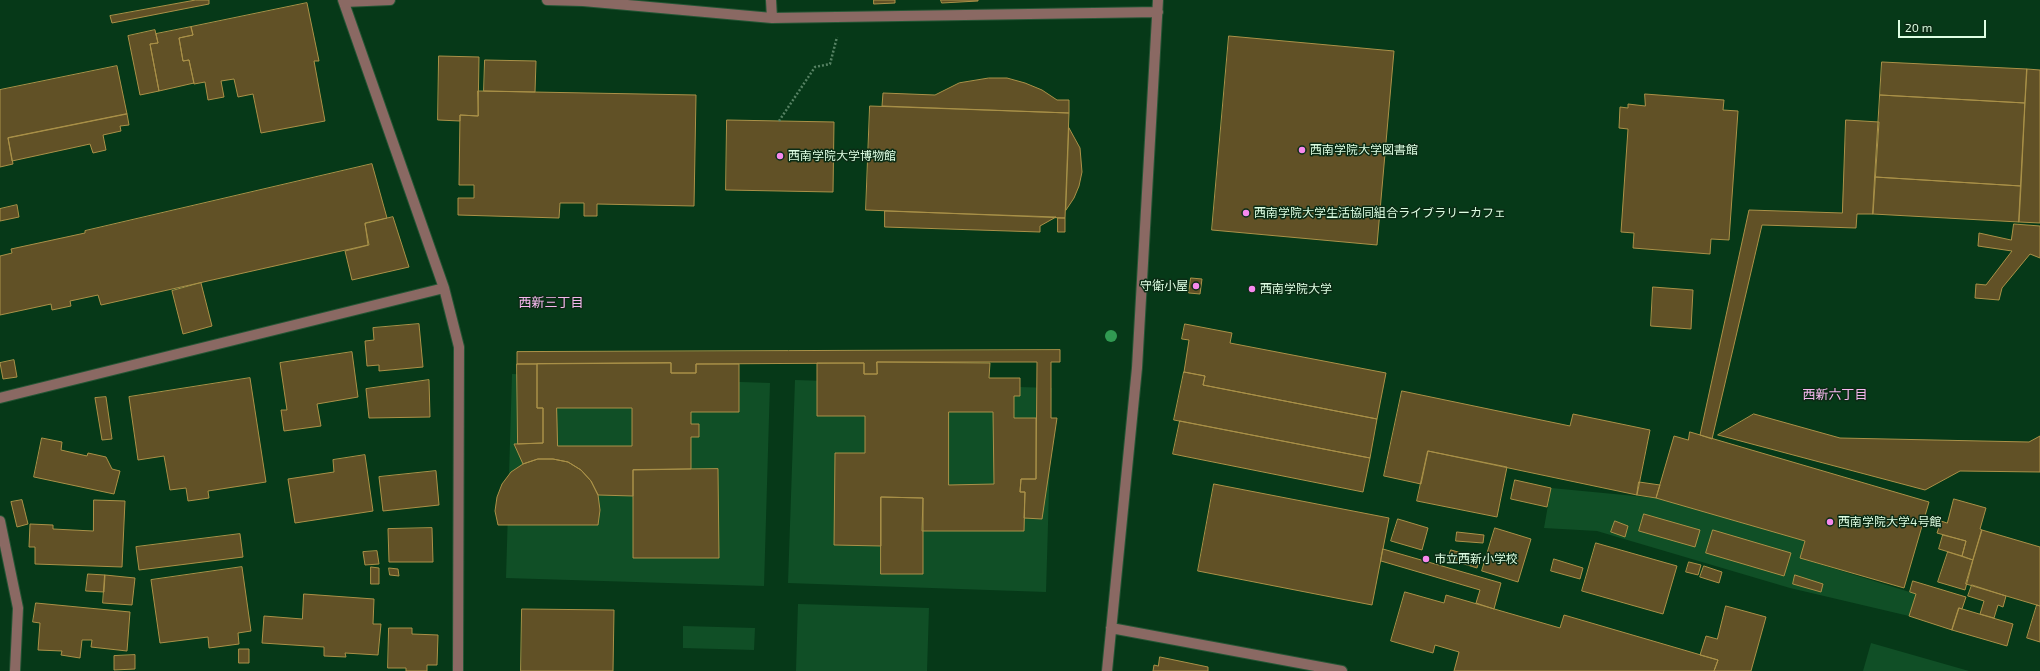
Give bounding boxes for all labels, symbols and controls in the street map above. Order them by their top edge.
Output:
scale bar [1900,12,1988,38]
text: 20 m [1905,20,1932,34]
place label: 西南学院大学図書館 [1310,143,1418,157]
marker: 西南学院大学図書館 [1297,145,1307,155]
place label: 西南学院大学博物館 [788,149,896,163]
marker: 西南学院大学博物館 [775,151,785,161]
place label: 西南学院大学生活協同組合ライブラリーカフェ [1254,206,1506,220]
marker: 西南学院大学生活協同組合ライブラリーカフェ [1241,208,1251,218]
place label: 守衛小屋 [1140,279,1188,293]
marker: 守衛小屋 [1191,281,1201,291]
place label: 西南学院大学 [1260,282,1332,296]
marker: 西南学院大学 [1247,284,1257,294]
district label: 西新三丁目 [519,295,583,311]
district label: 西新六丁目 [1803,387,1867,403]
place label: 西南学院大学4号館 [1838,515,1941,529]
marker: 西南学院大学4号館 [1825,517,1835,527]
place label: 市立西新小学校 [1434,552,1518,566]
marker: 市立西新小学校 [1421,554,1431,564]

